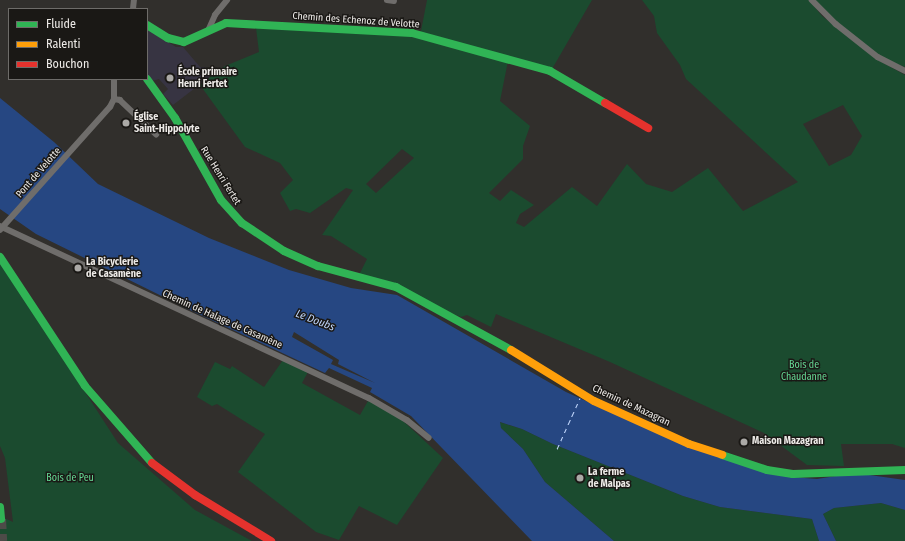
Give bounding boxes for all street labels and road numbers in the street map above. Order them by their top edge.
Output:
street label: Chemin des Echenoz de Velotte [292,11,420,31]
street label: Pont de Velotte [14,145,64,201]
street label: Rue Henri Fertet [197,145,243,207]
street label: Chemin de Halage de Casamène [160,288,284,352]
street label: Chemin de Mazagran [590,383,672,429]

